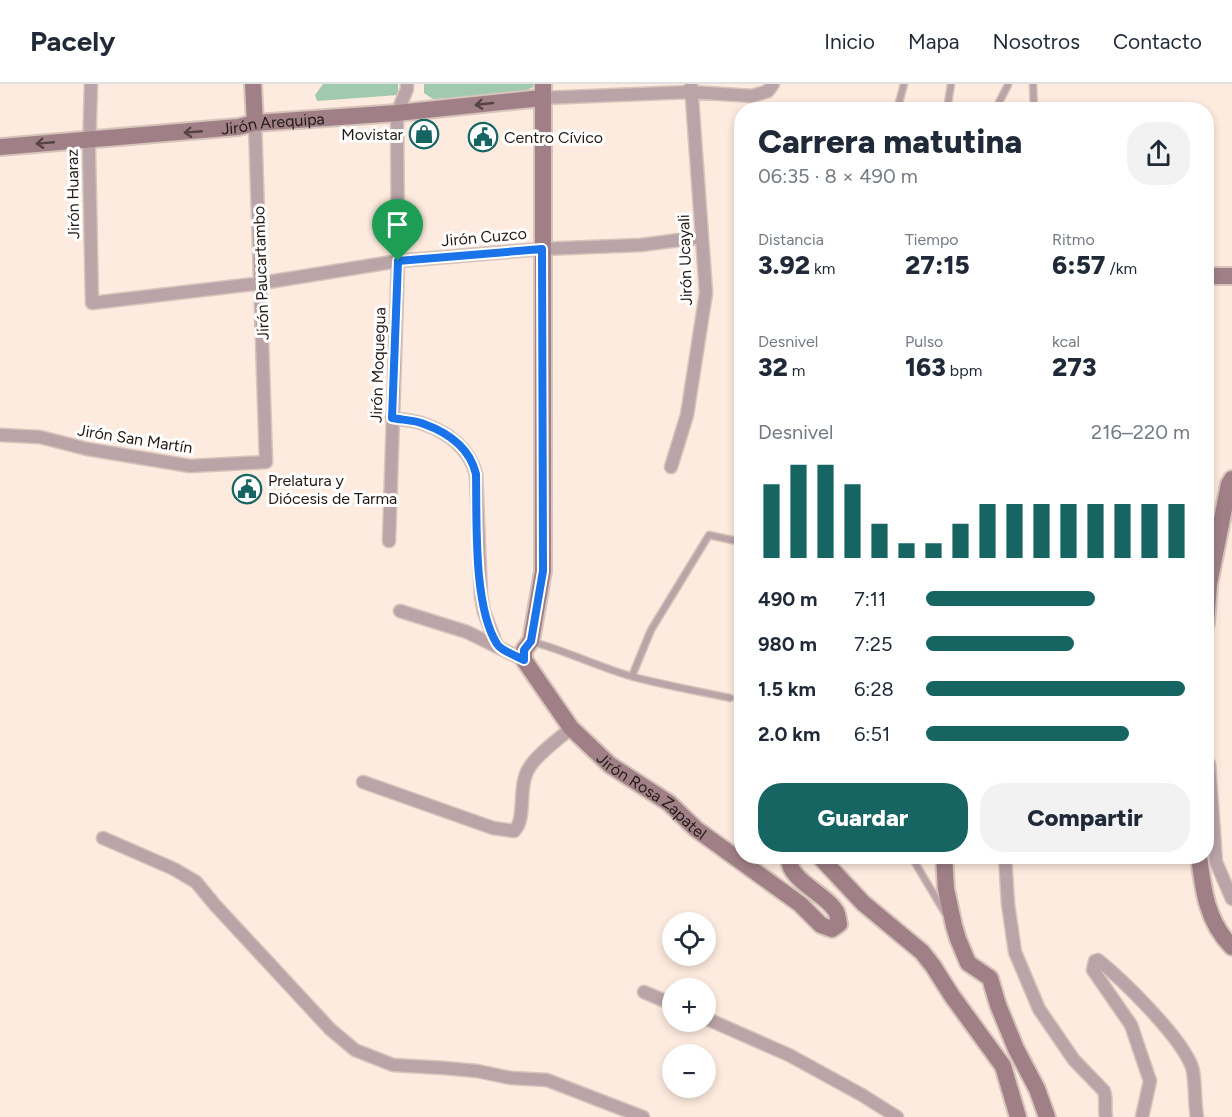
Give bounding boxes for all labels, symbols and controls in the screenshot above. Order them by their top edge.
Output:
text: Pacely [30,24,115,58]
text: Inicio [824,29,875,54]
text: Mapa [908,29,960,54]
text: Nosotros [993,29,1080,54]
text: Contacto [1113,29,1202,54]
one-way arrow [475,99,495,110]
street label: Jirón Arequipa [220,109,325,138]
shop icon: Movistar [408,118,440,150]
public building icon: Centro Cívico [467,121,499,153]
text: Carrera matutina [758,122,1022,161]
button: share [1127,122,1190,185]
place label: Movistar [341,125,404,144]
one-way arrow [183,127,203,138]
place label: Centro Cívico [504,128,603,147]
one-way arrow [35,138,55,149]
street label: Jirón Huaraz [63,149,83,239]
text: 06:35 · 8 × 490 m [758,164,918,188]
pin [372,199,423,261]
street label: Jirón Paucartambo [249,206,273,340]
icon: arrive [381,208,414,241]
street label: Jirón Ucayali [674,214,696,306]
street label: Jirón Cuzco [440,224,528,250]
text: Distancia [758,230,824,249]
text: Tiempo [905,230,959,249]
text: Ritmo [1052,230,1095,249]
text: 3.92 [758,249,810,281]
text: 27:15 [905,249,970,281]
text: 6:57 [1052,249,1106,281]
text: km [810,259,835,278]
text: /km [1106,259,1137,278]
street label: Jirón Moquegua [366,307,390,423]
text: Desnivel [758,332,818,351]
text: Pulso [905,332,943,351]
text: kcal [1052,332,1080,351]
text: 32 [758,351,788,383]
text: 163 [905,351,946,383]
text: 273 [1052,351,1097,383]
text: m [788,361,805,380]
text: bpm [946,361,982,380]
text: Desnivel [758,420,833,444]
text: 216–220 m [1091,420,1190,444]
street label: Jirón San Martín [76,421,194,457]
place label: Prelatura y Diócesis de Tarma [268,471,397,508]
public building icon: Prelatura y Diócesis de Tarma [231,473,263,505]
text: 490 m [758,587,817,611]
text: 7:11 [854,587,886,611]
text: 980 m [758,632,817,656]
text: 7:25 [854,632,892,656]
text: 1.5 km [758,677,816,701]
text: 6:28 [854,677,894,701]
text: 2.0 km [758,722,820,746]
text: 6:51 [854,722,890,746]
street label: Jirón Rosa Zapatel [593,748,710,843]
button: Guardar [758,783,968,852]
button: Compartir [980,783,1190,852]
map controls [662,912,716,1098]
button: locate [662,912,716,966]
button: + [662,978,716,1032]
button: − [662,1044,716,1098]

